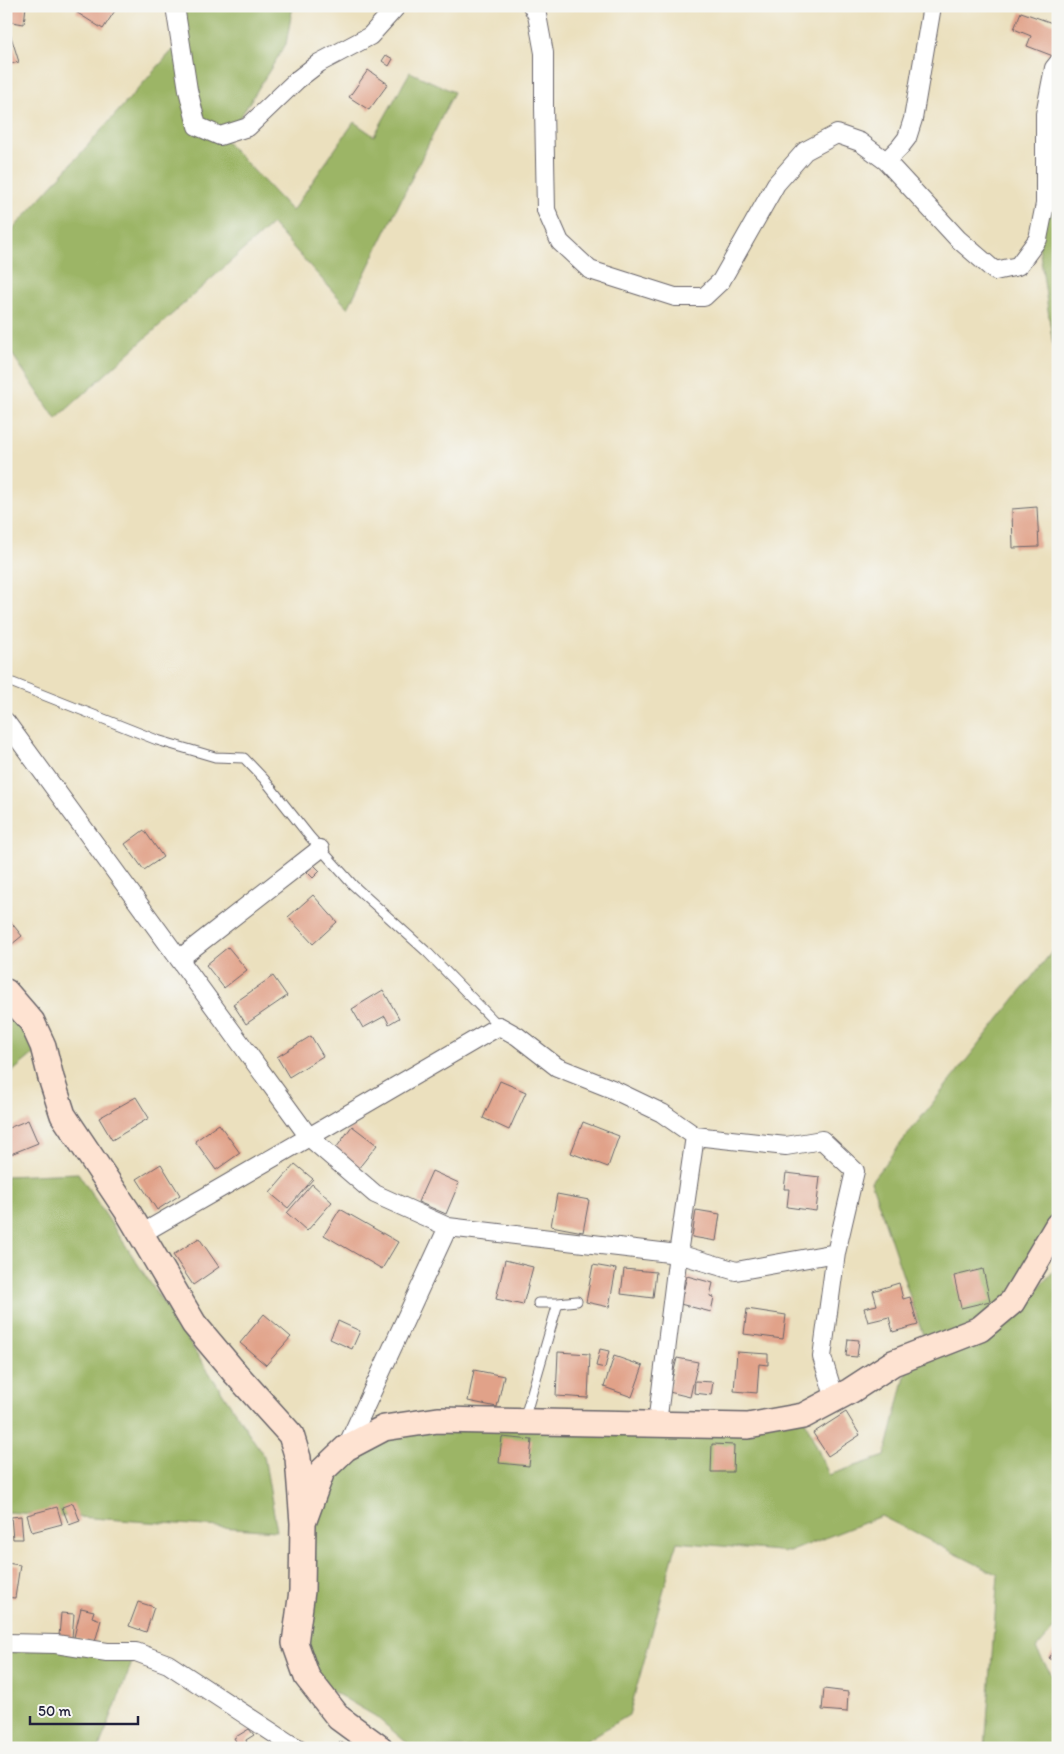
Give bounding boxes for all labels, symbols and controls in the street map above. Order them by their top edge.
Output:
scale bar [30,1694,138,1726]
text: 50 m [38,1702,71,1720]

